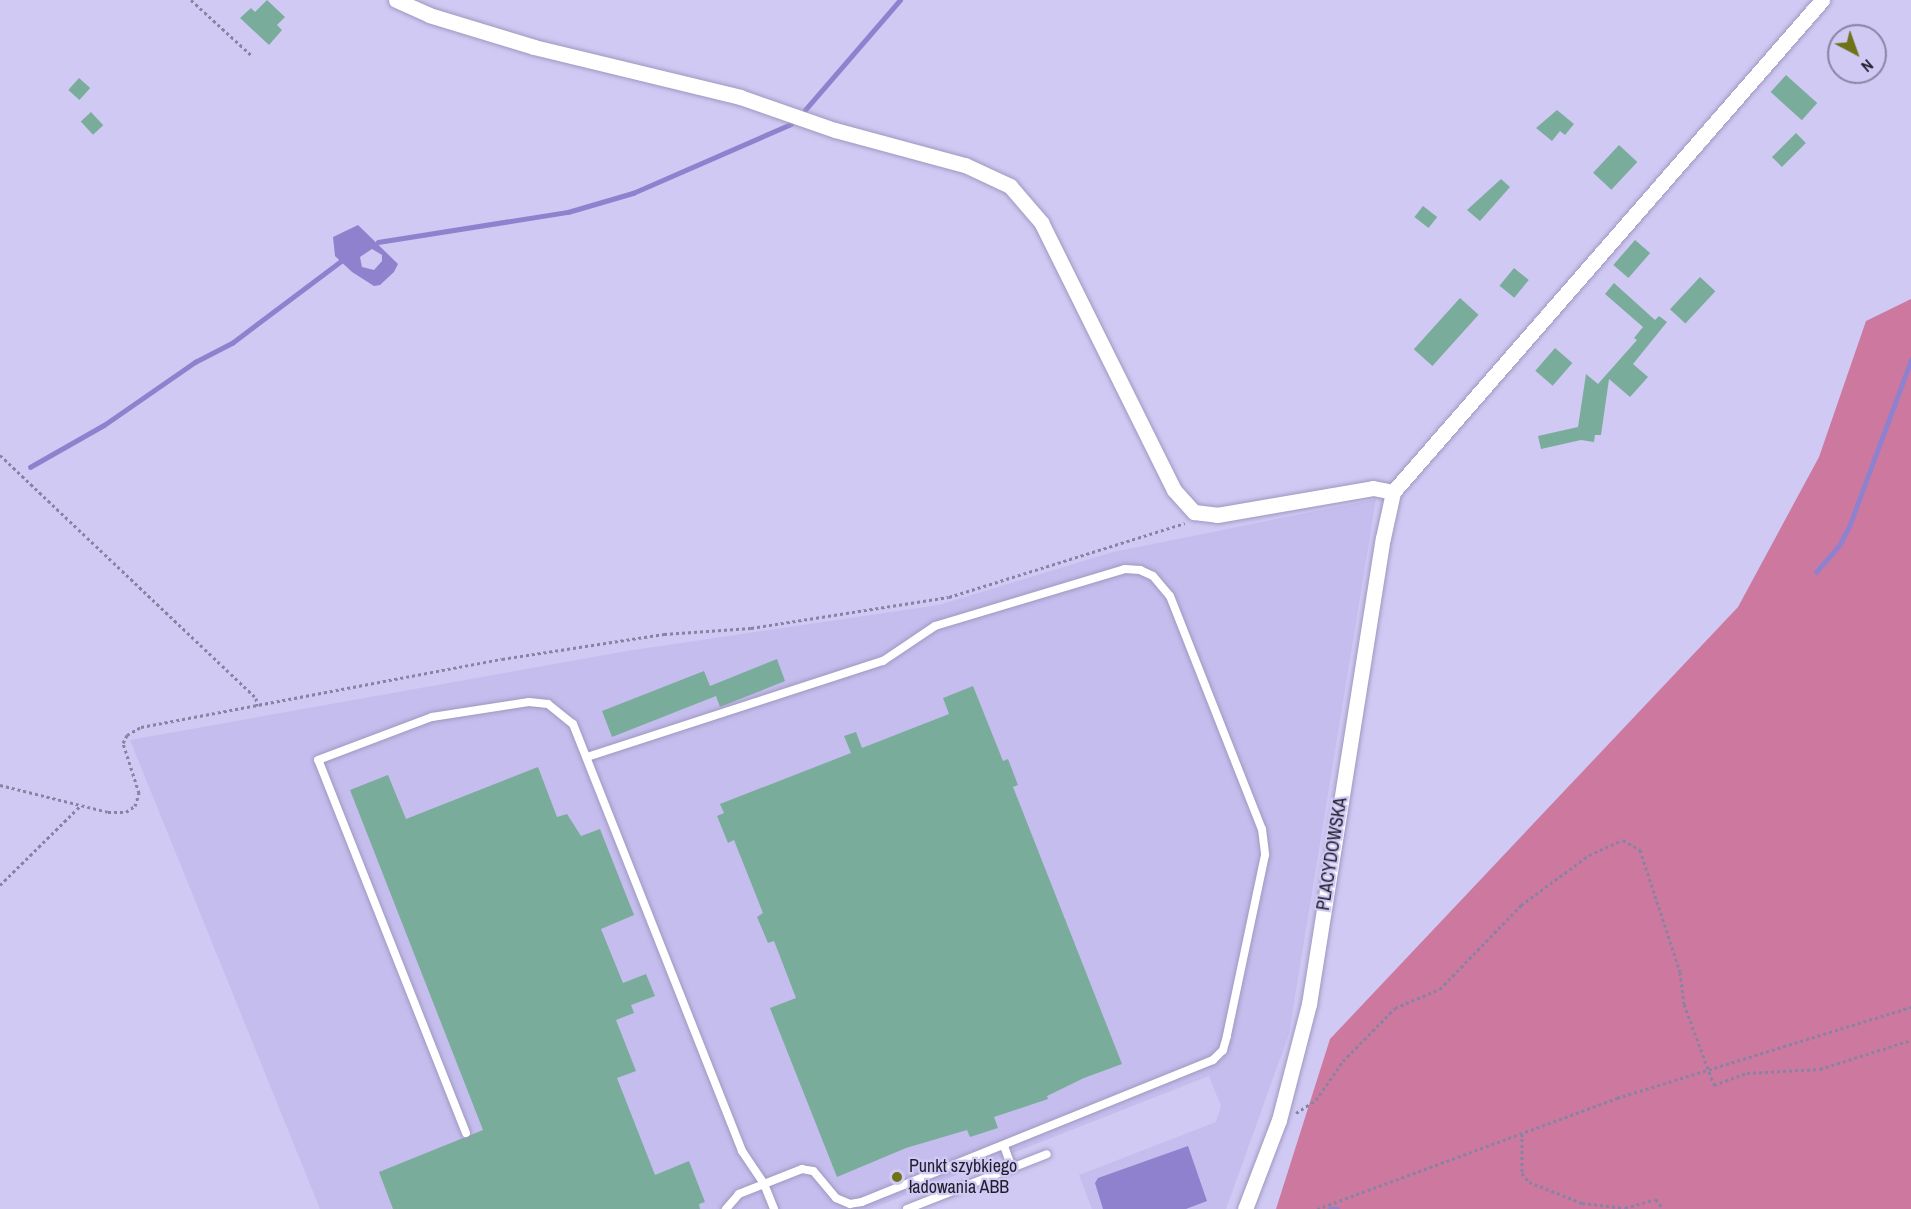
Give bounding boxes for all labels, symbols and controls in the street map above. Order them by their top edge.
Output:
north arrow [1827,24,1887,84]
text: N [1857,55,1878,77]
street label: PLACYDOWSKA [1312,796,1352,912]
place label: Punkt szybkiego ładowania ABB [909,1156,1017,1198]
marker: Punkt szybkiego ładowania ABB [890,1170,904,1184]

